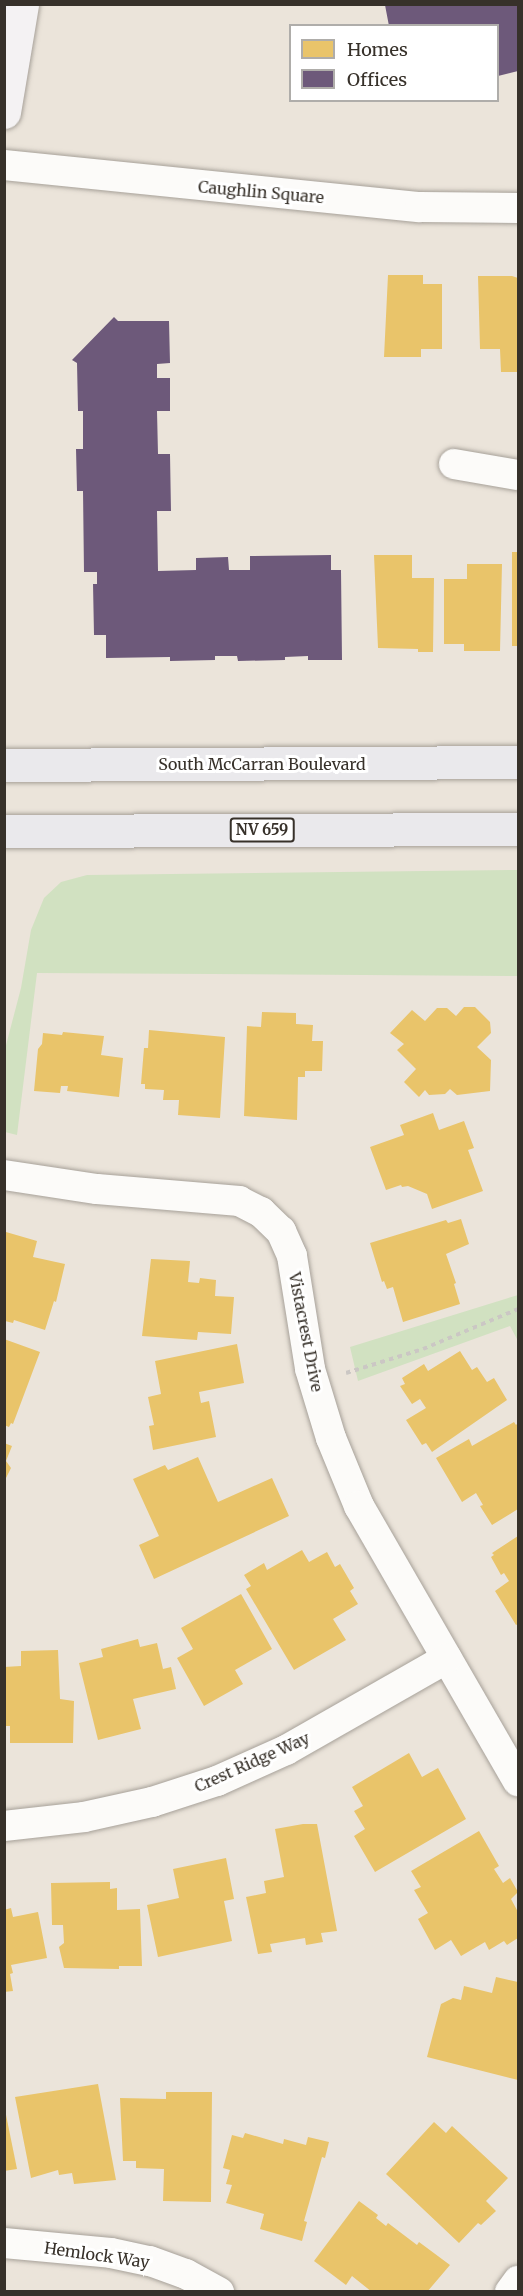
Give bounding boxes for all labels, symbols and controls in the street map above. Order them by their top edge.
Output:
legend [289,24,499,102]
text: Homes [347,38,408,61]
text: Offices [347,68,407,91]
street label: Caughlin Square [197,177,325,207]
street label: South McCarran Boulevard [158,754,366,774]
road number: NV 659 [229,818,295,842]
street label: Vistacrest Drive [285,1271,327,1393]
street label: Crest Ridge Way [191,1728,313,1796]
street label: Hemlock Way [43,2238,151,2272]

